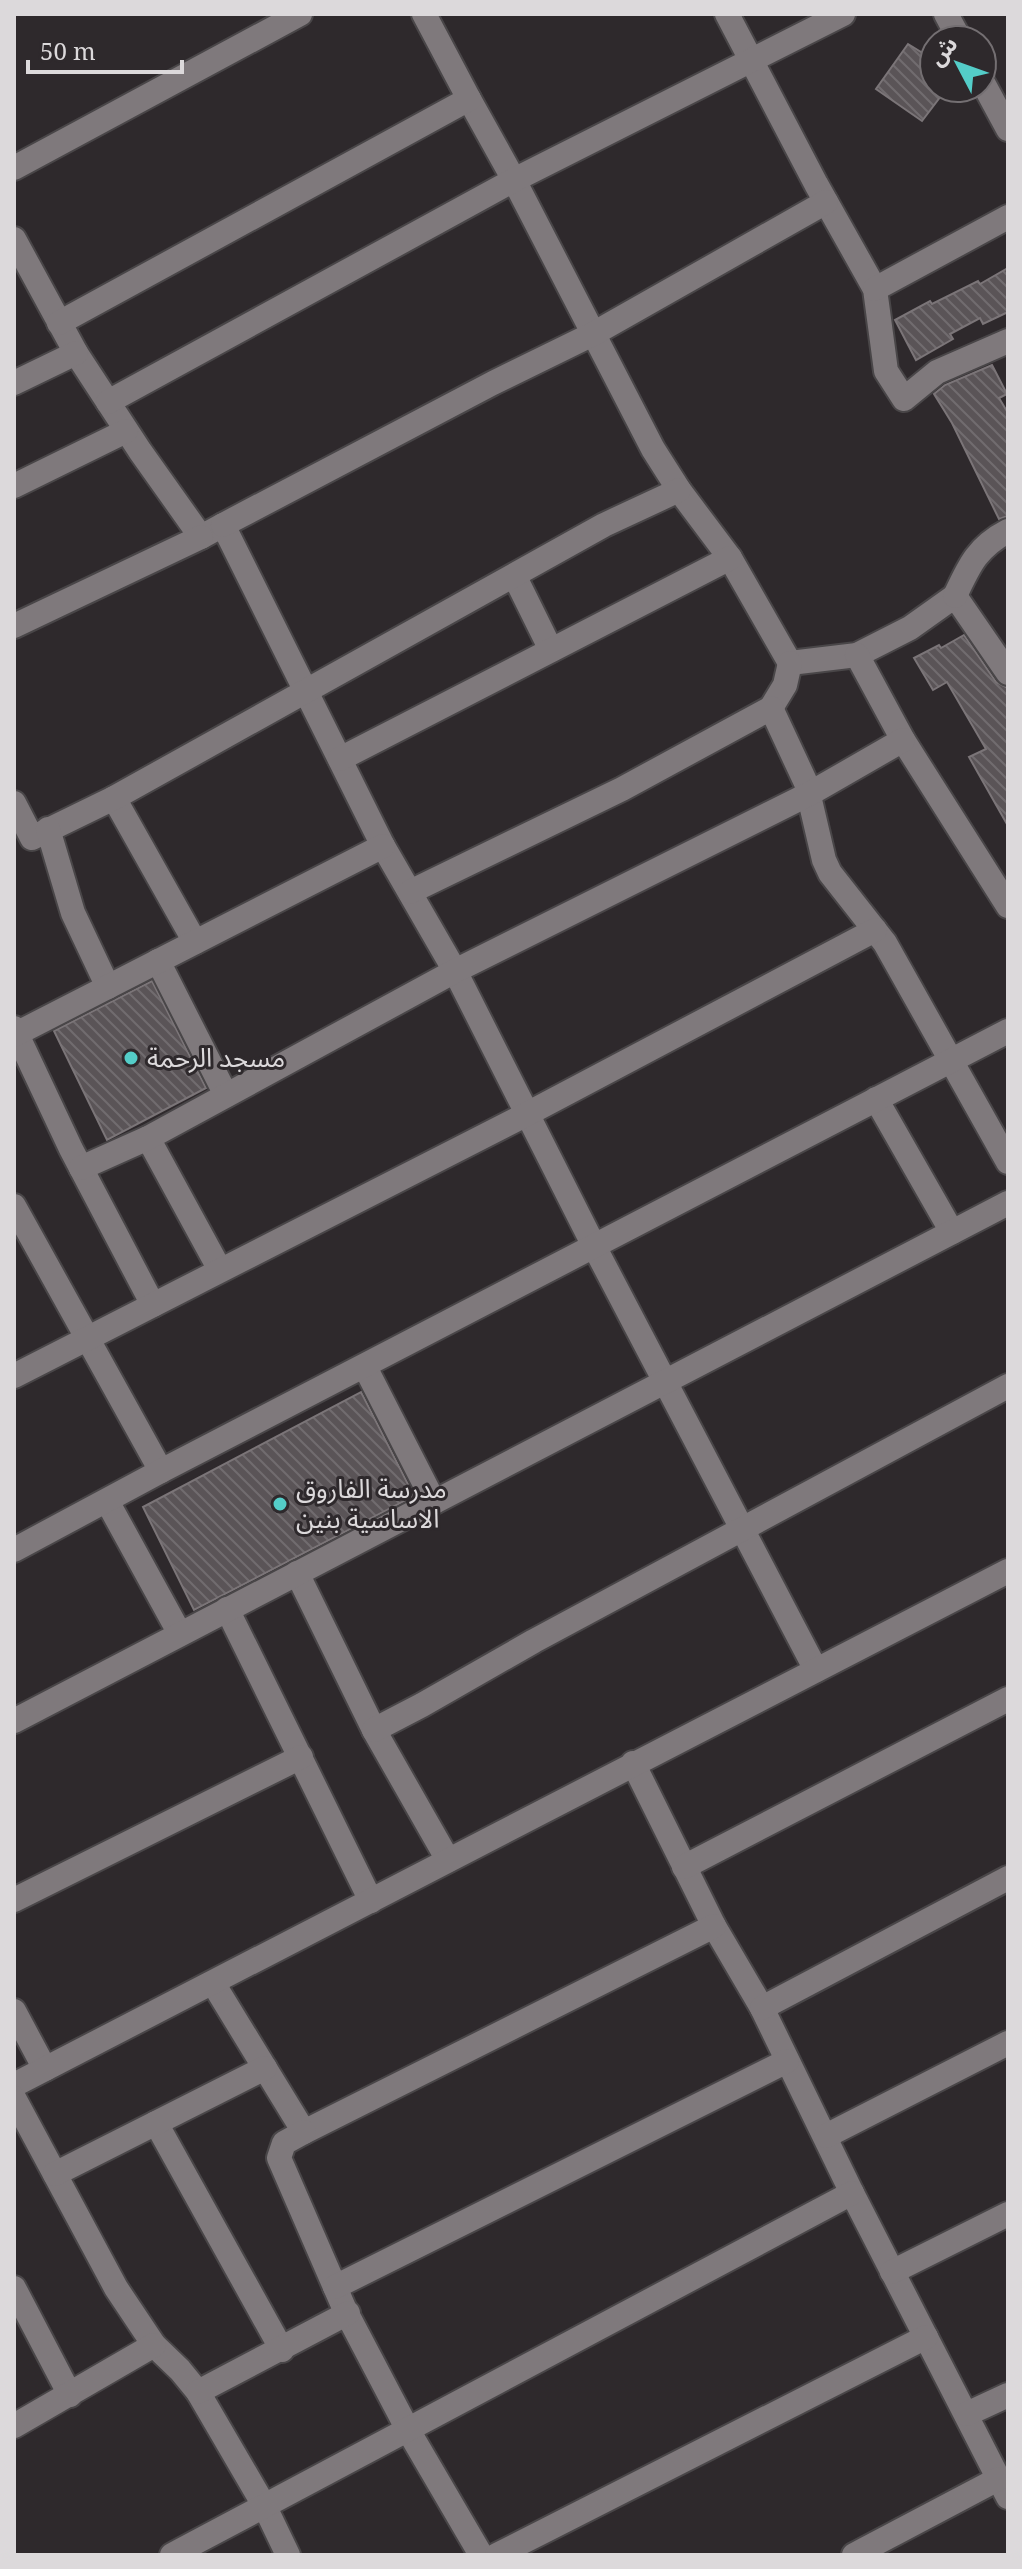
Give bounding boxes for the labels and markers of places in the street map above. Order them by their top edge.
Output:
place label: مسجد الرحمة [147,1039,285,1075]
marker: مسجد الرحمة [122,1049,140,1067]
place label: مدرسة الفاروق الاساسية بنين [296,1470,447,1536]
marker: مدرسة الفاروق الاساسية بنين [271,1495,289,1513]

